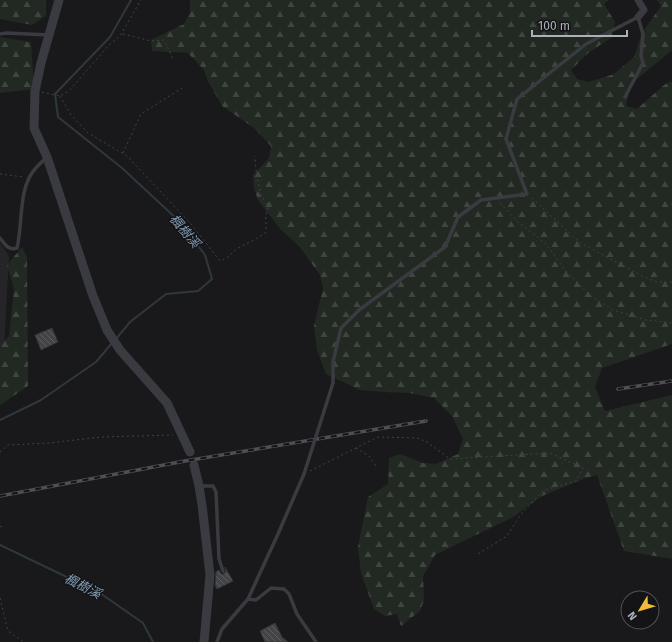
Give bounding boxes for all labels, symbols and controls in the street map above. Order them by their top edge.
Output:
scale bar [532,12,627,38]
text: 100 m [538,19,570,33]
water label: 楓樹溪 [167,211,205,252]
water label: 楓樹溪 [62,570,106,602]
north arrow [620,590,660,630]
text: N [625,609,640,623]

